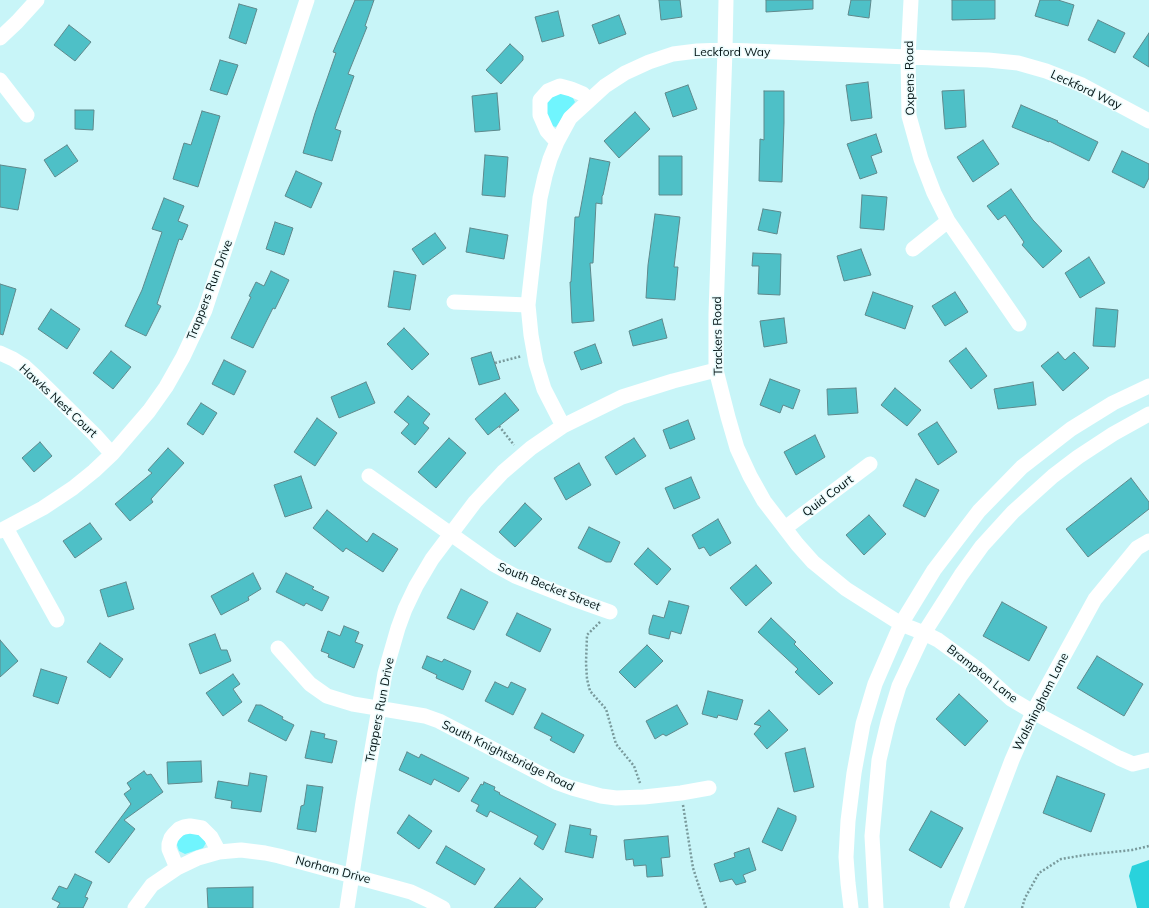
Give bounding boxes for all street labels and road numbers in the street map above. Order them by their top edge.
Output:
street label: Oxpens Road [902,40,918,116]
street label: Leckford Way [694,45,770,59]
street label: Leckford Way [1048,67,1124,113]
street label: Trappers Run Drive [184,238,236,342]
street label: Trackers Road [710,296,726,376]
street label: Hawks Nest Court [16,361,100,441]
street label: Quid Court [800,472,856,520]
street label: South Becket Street [496,560,602,614]
street label: Brampton Lane [944,642,1020,706]
street label: Walshingham Lane [1010,651,1072,753]
street label: Trappers Run Drive [363,656,397,764]
street label: South Knightsbridge Road [439,718,577,794]
street label: Norham Drive [294,853,372,887]

